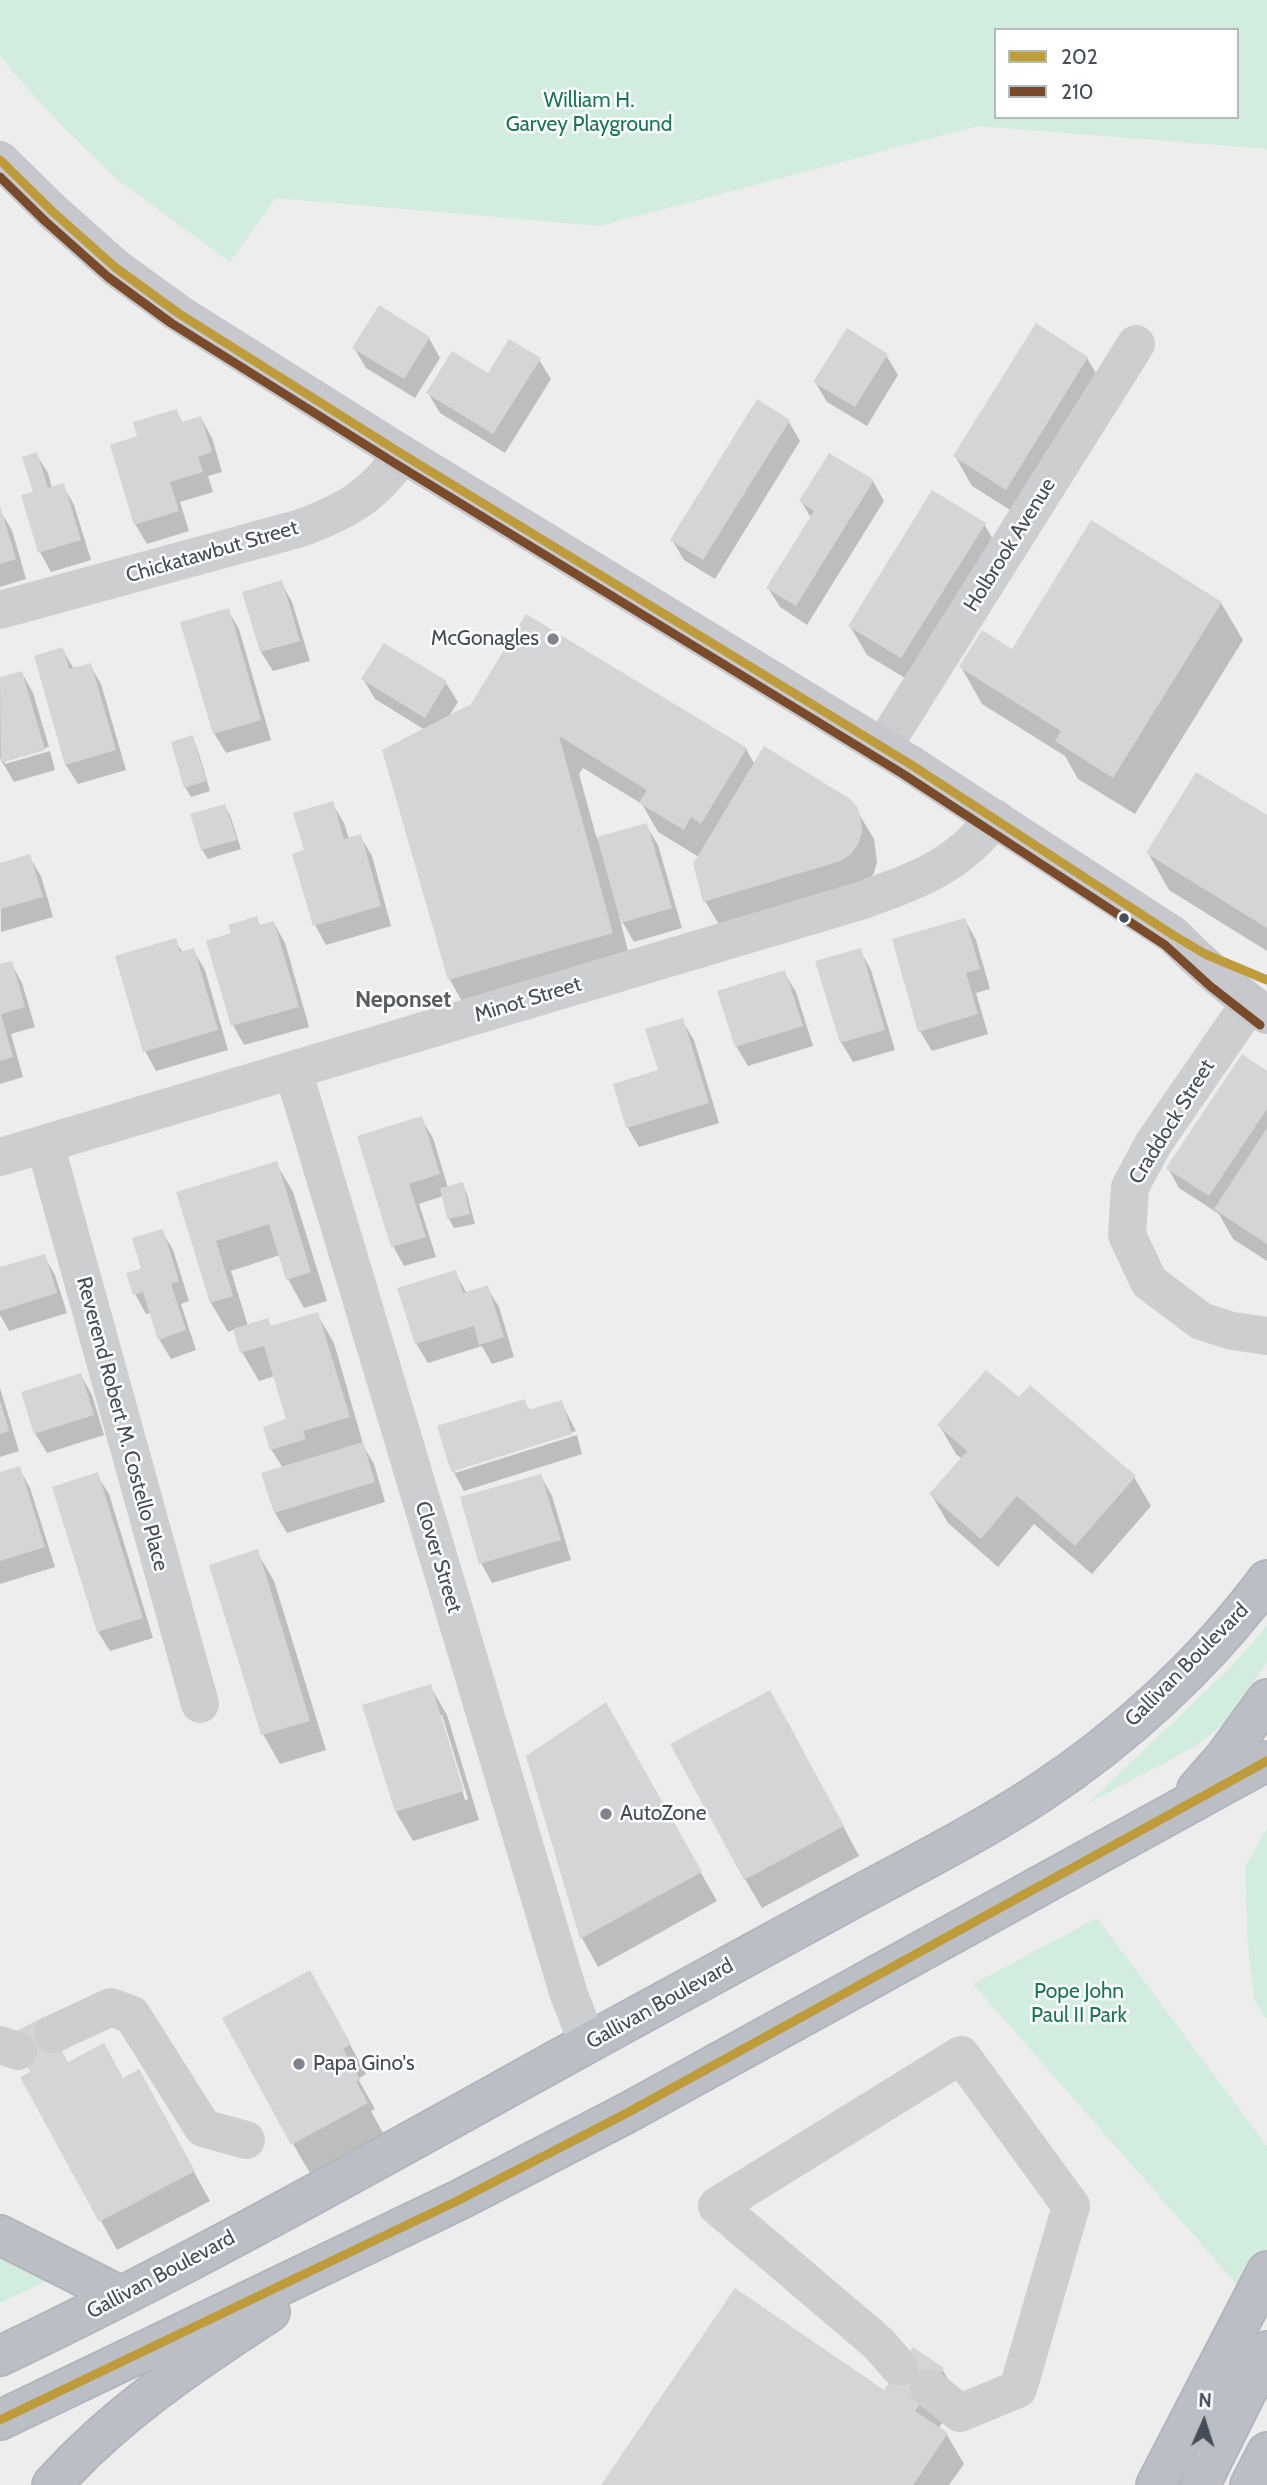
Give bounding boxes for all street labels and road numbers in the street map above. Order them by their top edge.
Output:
street label: Holbrook Avenue [959,473,1061,617]
street label: Chickatawbut Street [123,515,301,589]
street label: Minot Street [472,972,584,1028]
street label: Craddock Street [1124,1055,1220,1189]
street label: Reverend Robert M. Costello Place [71,1274,173,1574]
street label: Clover Street [409,1498,467,1616]
street label: Gallivan Boulevard [1120,1598,1254,1732]
street label: Gallivan Boulevard [582,1953,738,2055]
street label: Gallivan Boulevard [83,2225,239,2325]

